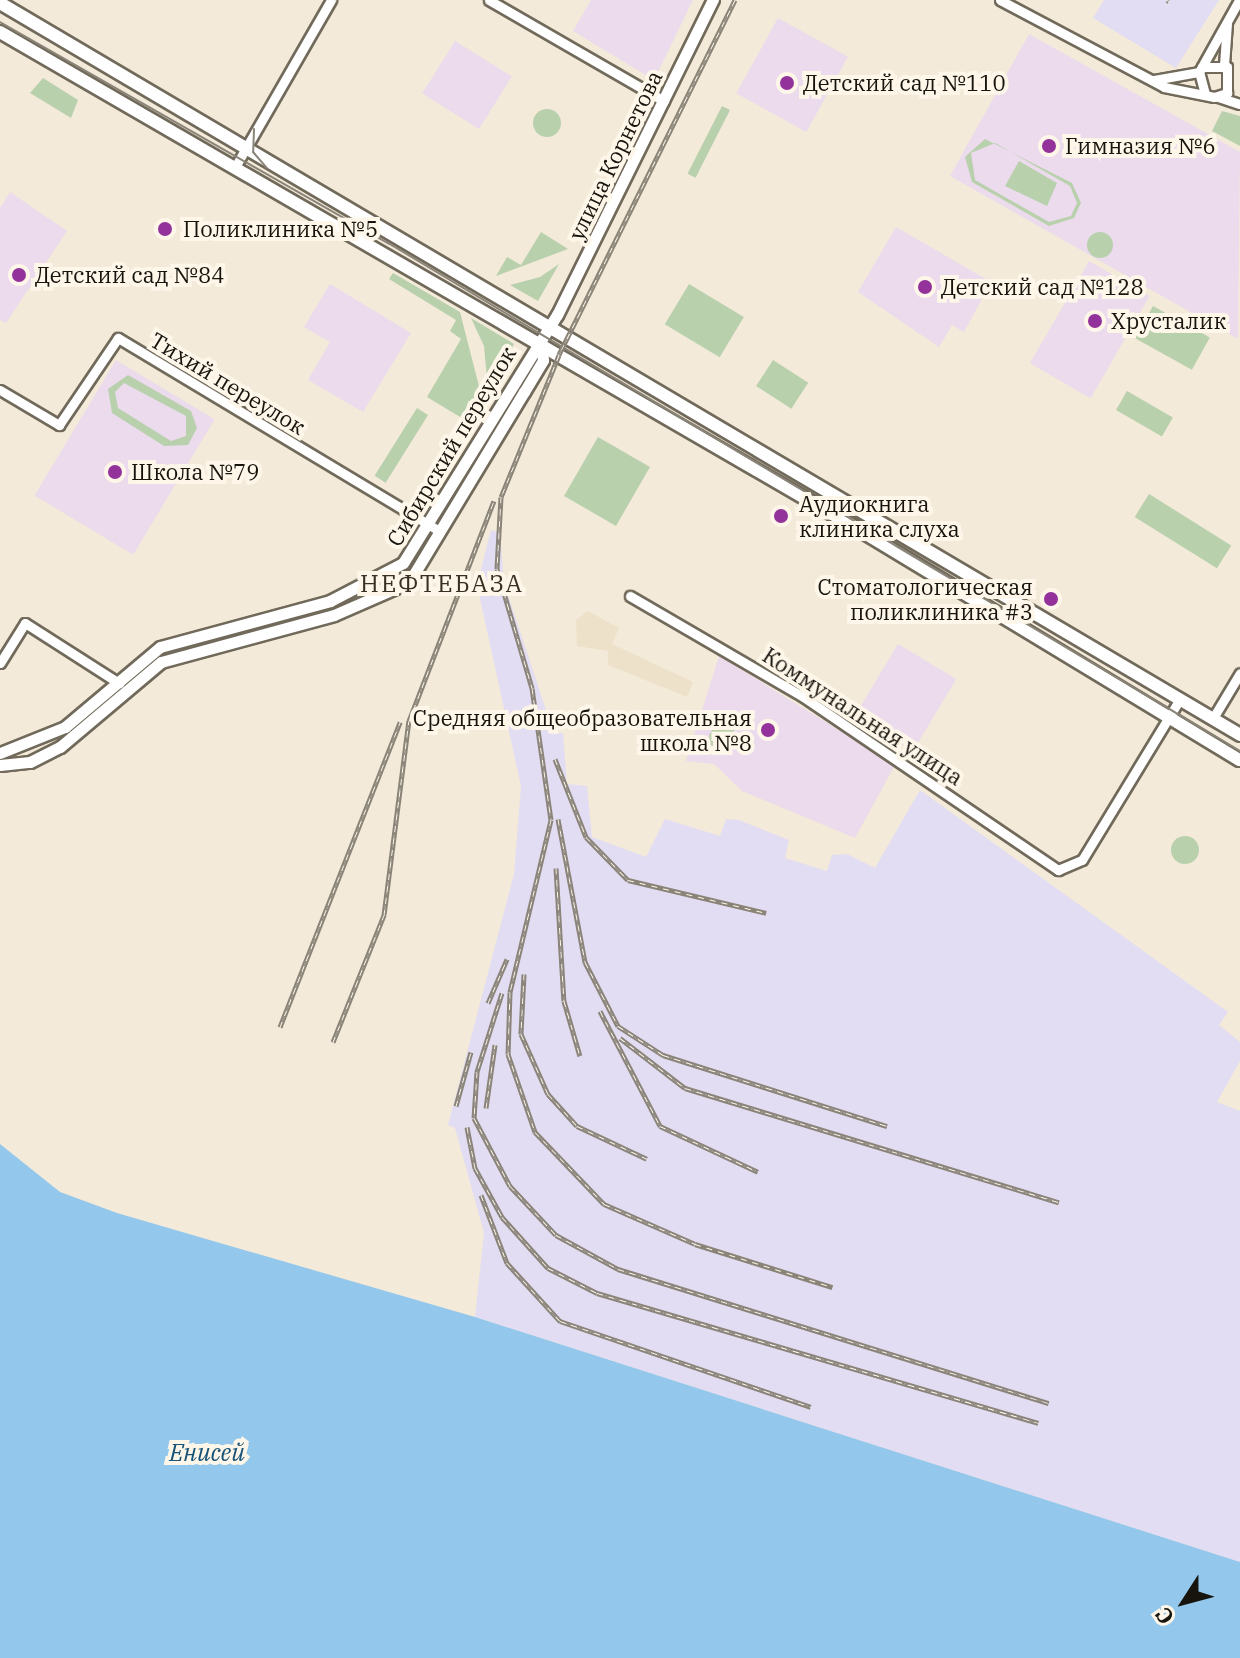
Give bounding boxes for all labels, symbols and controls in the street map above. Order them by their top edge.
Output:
street label: улица Корнетова [563,66,667,244]
place label: Детский сад №110 [803,70,1006,96]
marker: Детский сад №110 [778,74,796,92]
place label: Гимназия №6 [1065,133,1216,159]
marker: Гимназия №6 [1040,137,1058,155]
place label: Поликлиника №5 [183,216,378,242]
marker: Поликлиника №5 [154,218,176,240]
place label: Детский сад №84 [35,262,224,288]
marker: Детский сад №84 [10,266,28,284]
place label: Детский сад №128 [941,274,1144,300]
marker: Детский сад №128 [916,278,934,296]
place label: Хрусталик [1111,308,1226,334]
marker: Хрусталик [1086,312,1104,330]
street label: Тихий переулок [146,326,310,440]
street label: Сибирский переулок [381,341,521,551]
place label: Школа №79 [131,459,260,485]
marker: Школа №79 [106,463,124,481]
place label: Аудиокнига клиника слуха [799,490,960,542]
marker: Аудиокнига клиника слуха [770,505,792,527]
district label: НЕФТЕБАЗА [360,570,524,598]
place label: Стоматологическая поликлиника #3 [818,573,1033,624]
marker: Стоматологическая поликлиника #3 [1040,588,1062,610]
street label: Коммунальная улица [758,641,968,791]
place label: Средняя общеобразовательная школа №8 [413,704,752,756]
marker: Средняя общеобразовательная школа №8 [759,721,777,739]
water label: Енисей [169,1439,245,1467]
north arrow [1144,1562,1224,1642]
text: С [1148,1602,1180,1631]

